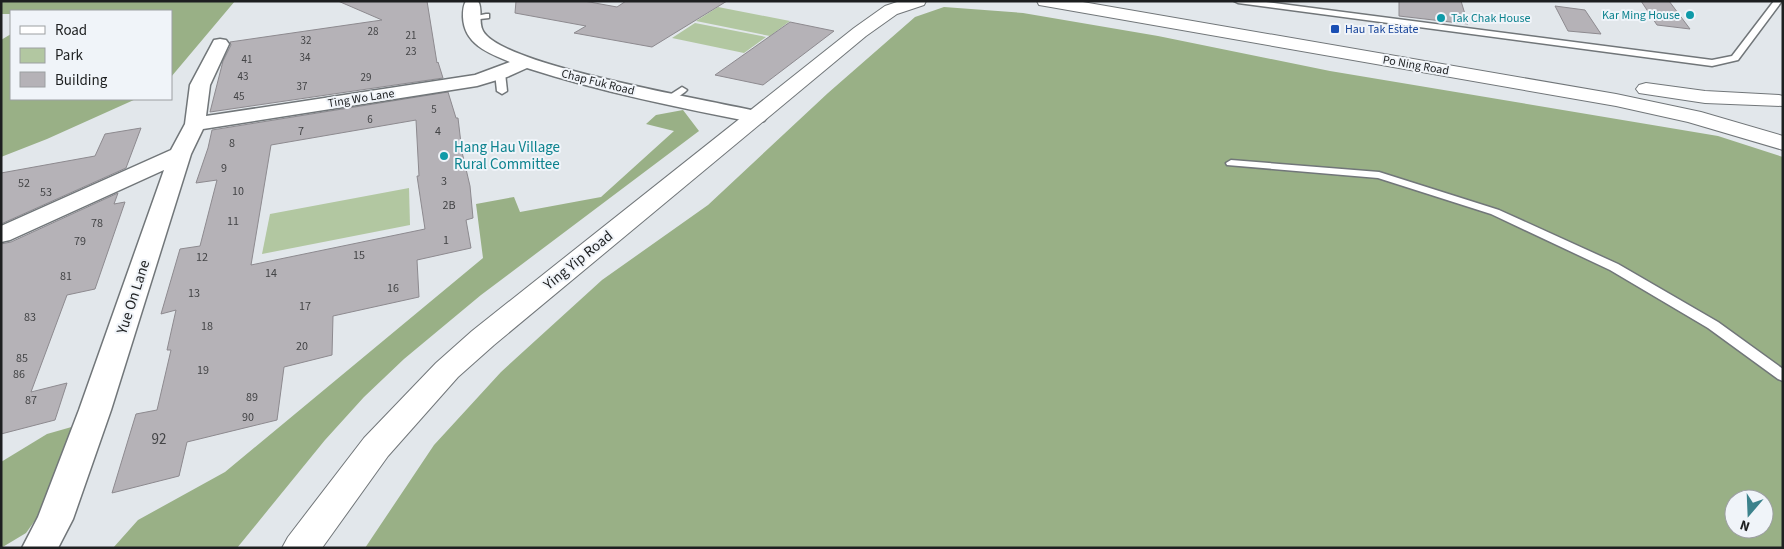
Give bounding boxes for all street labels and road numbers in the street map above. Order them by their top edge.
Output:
street label: Po Ning Road [1381,51,1450,80]
street label: Chap Fuk Road [560,65,636,100]
street label: Ting Wo Lane [327,85,396,112]
street label: Ying Yip Road [538,226,618,296]
street label: Yue On Lane [111,257,155,338]

